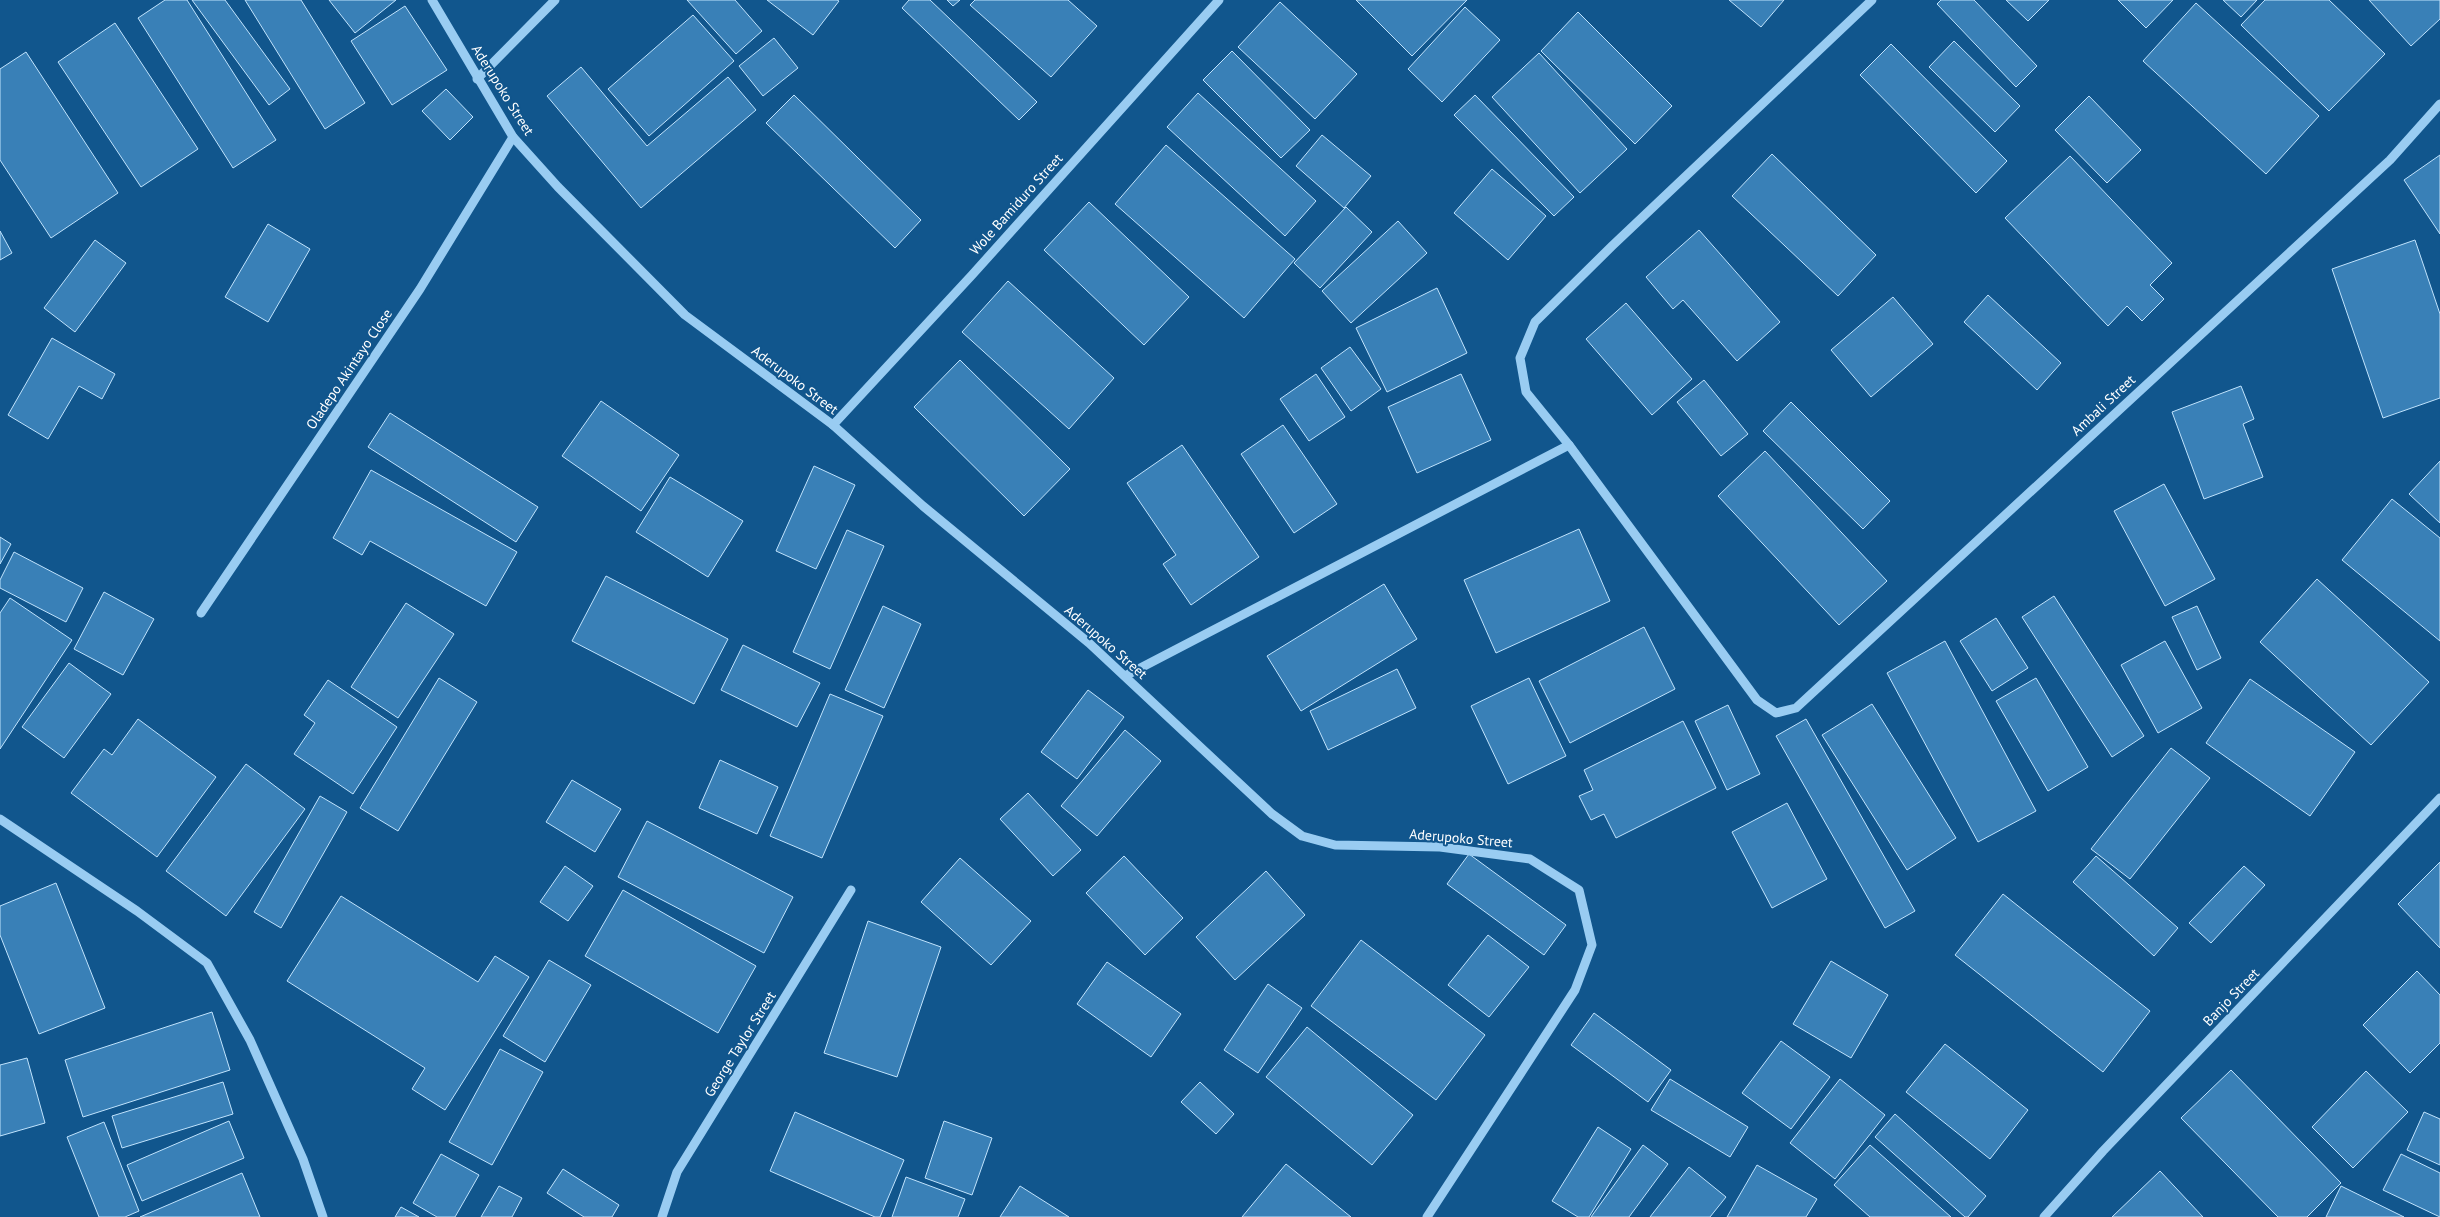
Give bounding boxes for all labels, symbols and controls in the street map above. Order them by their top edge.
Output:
street label: Aderupoko Street [468,41,538,139]
street label: Wole Bamiduro Street [966,149,1067,259]
street label: Oladepo Akintayo Close [302,305,396,433]
street label: Aderupoko Street [748,342,842,419]
street label: Ambali Street [2067,370,2139,439]
street label: Aderupoko Street [1061,601,1151,683]
street label: Aderupoko Street [1409,825,1514,852]
street label: Banjo Street [2199,964,2263,1030]
street label: George Taylor Street [700,988,780,1100]

